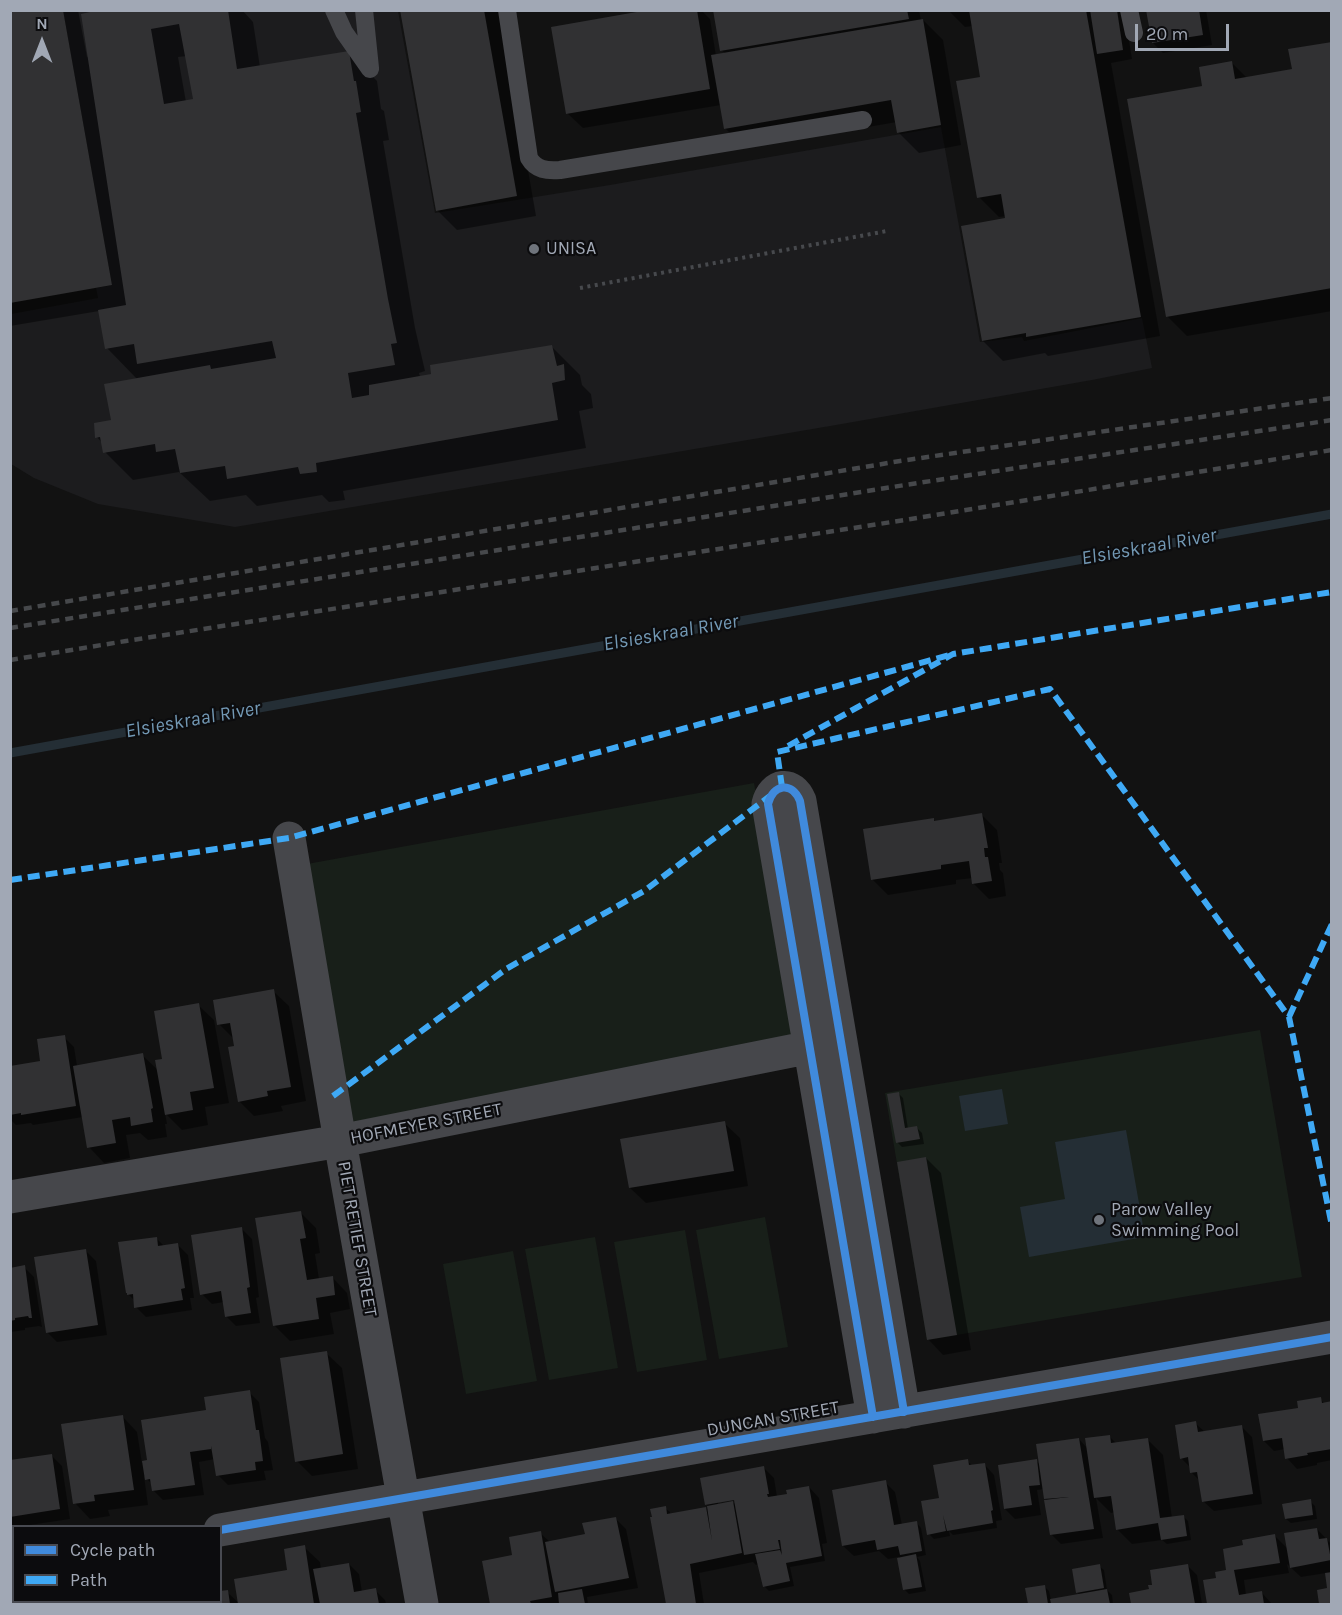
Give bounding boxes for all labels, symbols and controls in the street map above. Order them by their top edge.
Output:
north arrow [12,12,72,72]
scale bar [1138,12,1232,50]
text: N [36,14,48,33]
text: 20 m [1146,23,1188,45]
place label: UNISA [546,238,596,260]
marker: UNISA [527,242,541,256]
water label: Elsieskraal River [1080,523,1218,571]
water label: Elsieskraal River [602,609,740,657]
water label: Elsieskraal River [124,696,262,744]
street label: HOFMEYER STREET [348,1099,504,1149]
street label: PIET RETIEF STREET [333,1160,381,1318]
place label: Parow Valley Swimming Pool [1111,1199,1239,1242]
marker: Parow Valley Swimming Pool [1092,1213,1106,1227]
street label: DUNCAN STREET [705,1397,841,1441]
legend [12,1525,222,1603]
text: Cycle path [70,1539,155,1561]
text: Path [70,1569,108,1591]

